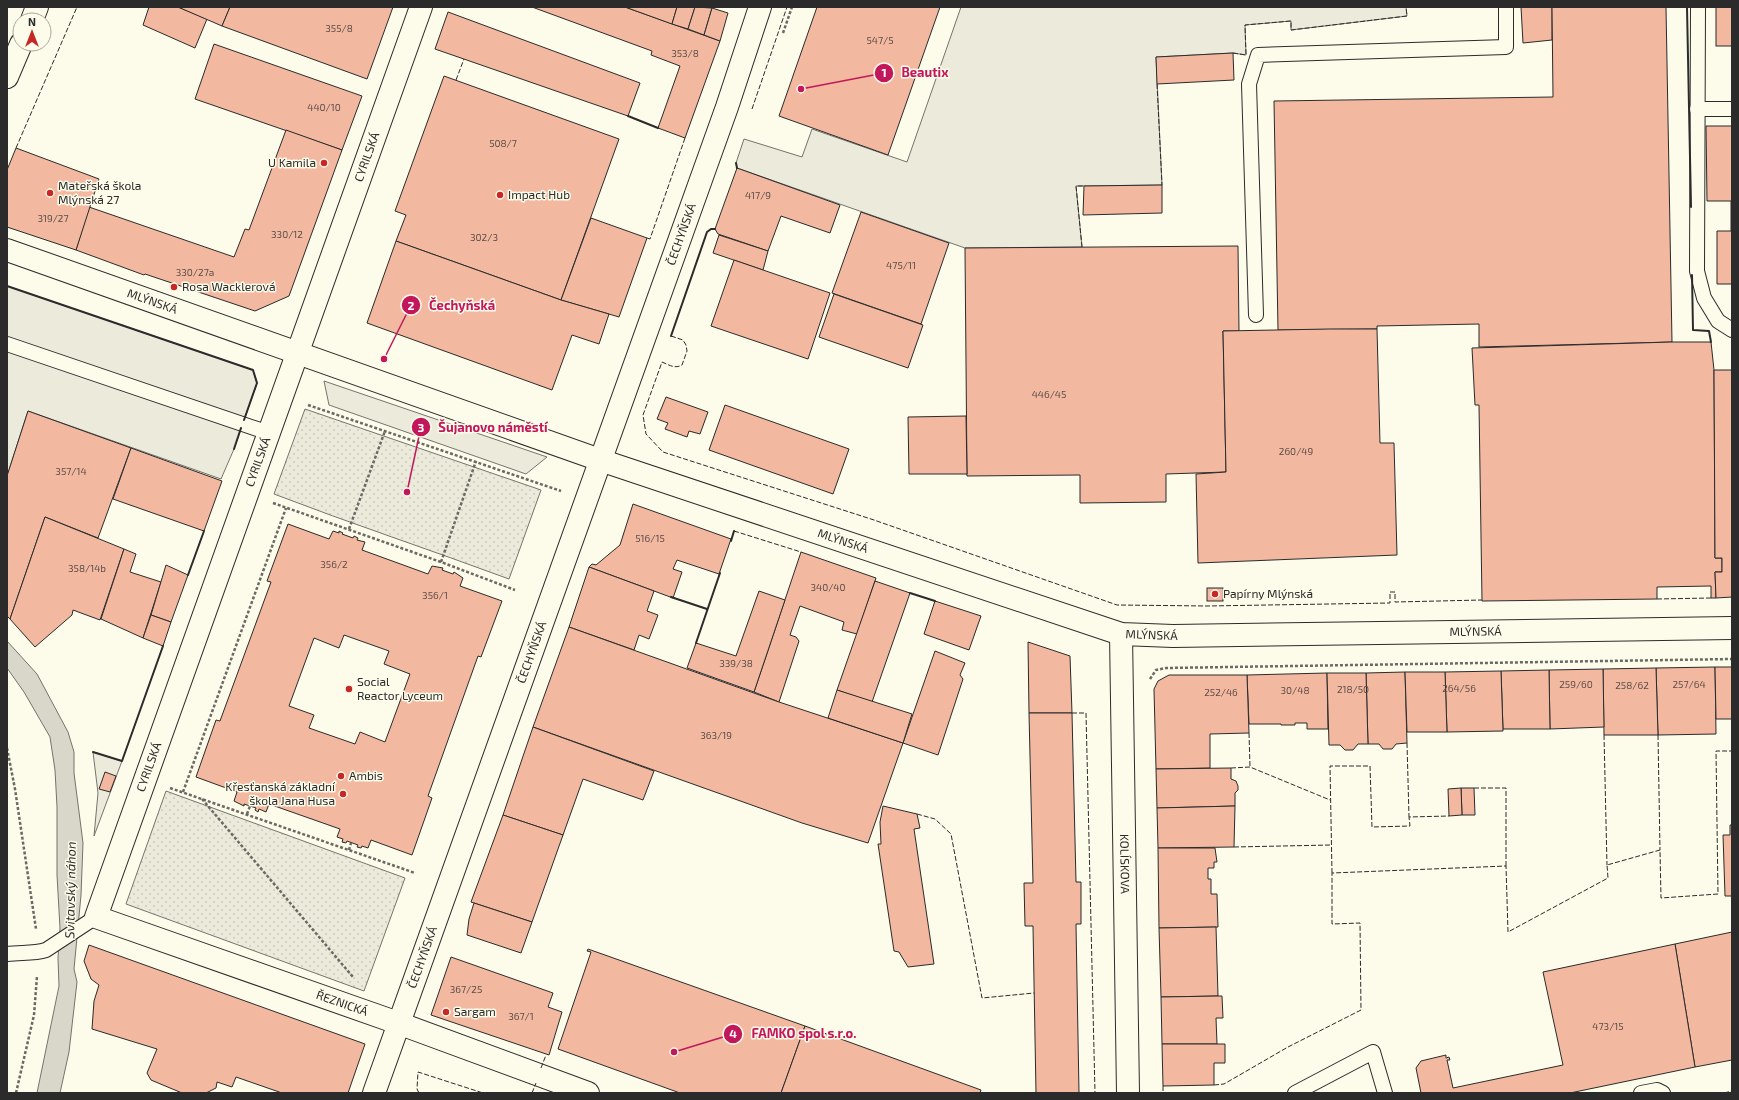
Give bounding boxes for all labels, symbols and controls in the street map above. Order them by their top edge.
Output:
north arrow [12,12,52,52]
text: N [28,15,36,28]
house number: 355/8 [325,22,353,34]
house number: 547/5 [866,34,894,46]
house number: 353/8 [671,47,699,59]
callout: Beautix [874,60,957,85]
text: Beautix [901,64,949,80]
text: 1 [881,65,887,79]
house number: 440/10 [307,101,341,113]
street label: CYRILSKÁ [351,129,382,183]
house number: 508/7 [489,137,517,149]
place label: U Kamila [268,155,316,169]
marker: U Kamila [319,158,329,168]
place label: Mateřská škola Mlýnská 27 [58,178,141,206]
place label: Impact Hub [508,187,570,201]
marker: Mateřská škola Mlýnská 27 [45,188,55,198]
house number: 417/9 [745,189,771,201]
marker: Impact Hub [495,190,505,200]
street label: ČECHYŇSKÁ [663,201,698,267]
house number: 319/27 [37,212,69,224]
house number: 330/12 [271,228,303,240]
house number: 302/3 [470,231,498,243]
house number: 475/11 [886,259,916,271]
house number: 330/27a [176,266,214,278]
place label: Rosa Wacklerová [182,279,275,293]
marker: Rosa Wacklerová [169,282,179,292]
street label: MLÝNSKÁ [126,285,180,316]
callout: Čechyňská [401,293,503,318]
text: Čechyňská [429,296,495,313]
text: 2 [408,298,415,312]
house number: 446/45 [1032,388,1066,400]
callout: Šujanovo náměstí [411,415,556,440]
text: Šujanovo náměstí [438,418,549,435]
text: 3 [418,420,425,434]
street label: CYRILSKÁ [242,434,273,488]
house number: 260/49 [1279,445,1313,457]
house number: 357/14 [55,465,87,477]
street label: MLÝNSKÁ [816,525,871,555]
house number: 516/15 [635,532,665,544]
house number: 356/2 [320,558,348,570]
house number: 358/14b [68,562,106,574]
house number: 340/40 [810,581,846,593]
place label: Papírny Mlýnská [1223,586,1313,600]
house number: 356/1 [422,589,448,601]
marker: Papírny Mlýnská [1210,589,1220,599]
street label: ČECHYŇSKÁ [513,619,549,685]
street label: MLÝNSKÁ [1449,623,1502,638]
street label: MLÝNSKÁ [1125,626,1178,642]
house number: 339/38 [719,657,753,669]
place label: Social Reactor Lyceum [357,674,443,702]
house number: 259/60 [1559,678,1593,690]
house number: 257/64 [1672,678,1706,690]
house number: 258/62 [1615,679,1649,691]
house number: 264/56 [1442,682,1476,694]
house number: 218/50 [1337,683,1369,695]
marker: Social Reactor Lyceum [344,684,354,694]
house number: 30/48 [1281,684,1309,696]
house number: 252/46 [1204,686,1238,698]
house number: 363/19 [700,729,732,741]
street label: CYRILSKÁ [133,739,164,793]
place label: Ambis [349,768,383,782]
marker: Ambis [336,771,346,781]
place label: Křesťanská základní škola Jana Husa [225,779,336,807]
marker: Křesťanská základní škola Jana Husa [338,789,348,799]
street label: KOLÍSKOVA [1118,834,1133,895]
water label: Svitavský náhon [61,841,79,939]
street label: ČECHYŇSKÁ [404,924,439,990]
house number: 367/25 [450,983,482,995]
street label: ŘEZNICKÁ [315,987,371,1018]
place label: Sargam [454,1004,496,1018]
marker: Sargam [441,1007,451,1017]
house number: 367/1 [508,1010,534,1022]
house number: 473/15 [1592,1020,1624,1032]
callout: FAMKO spol s.r.o. [723,1021,864,1046]
text: FAMKO spol s.r.o. [752,1025,856,1041]
text: 4 [729,1026,737,1040]

